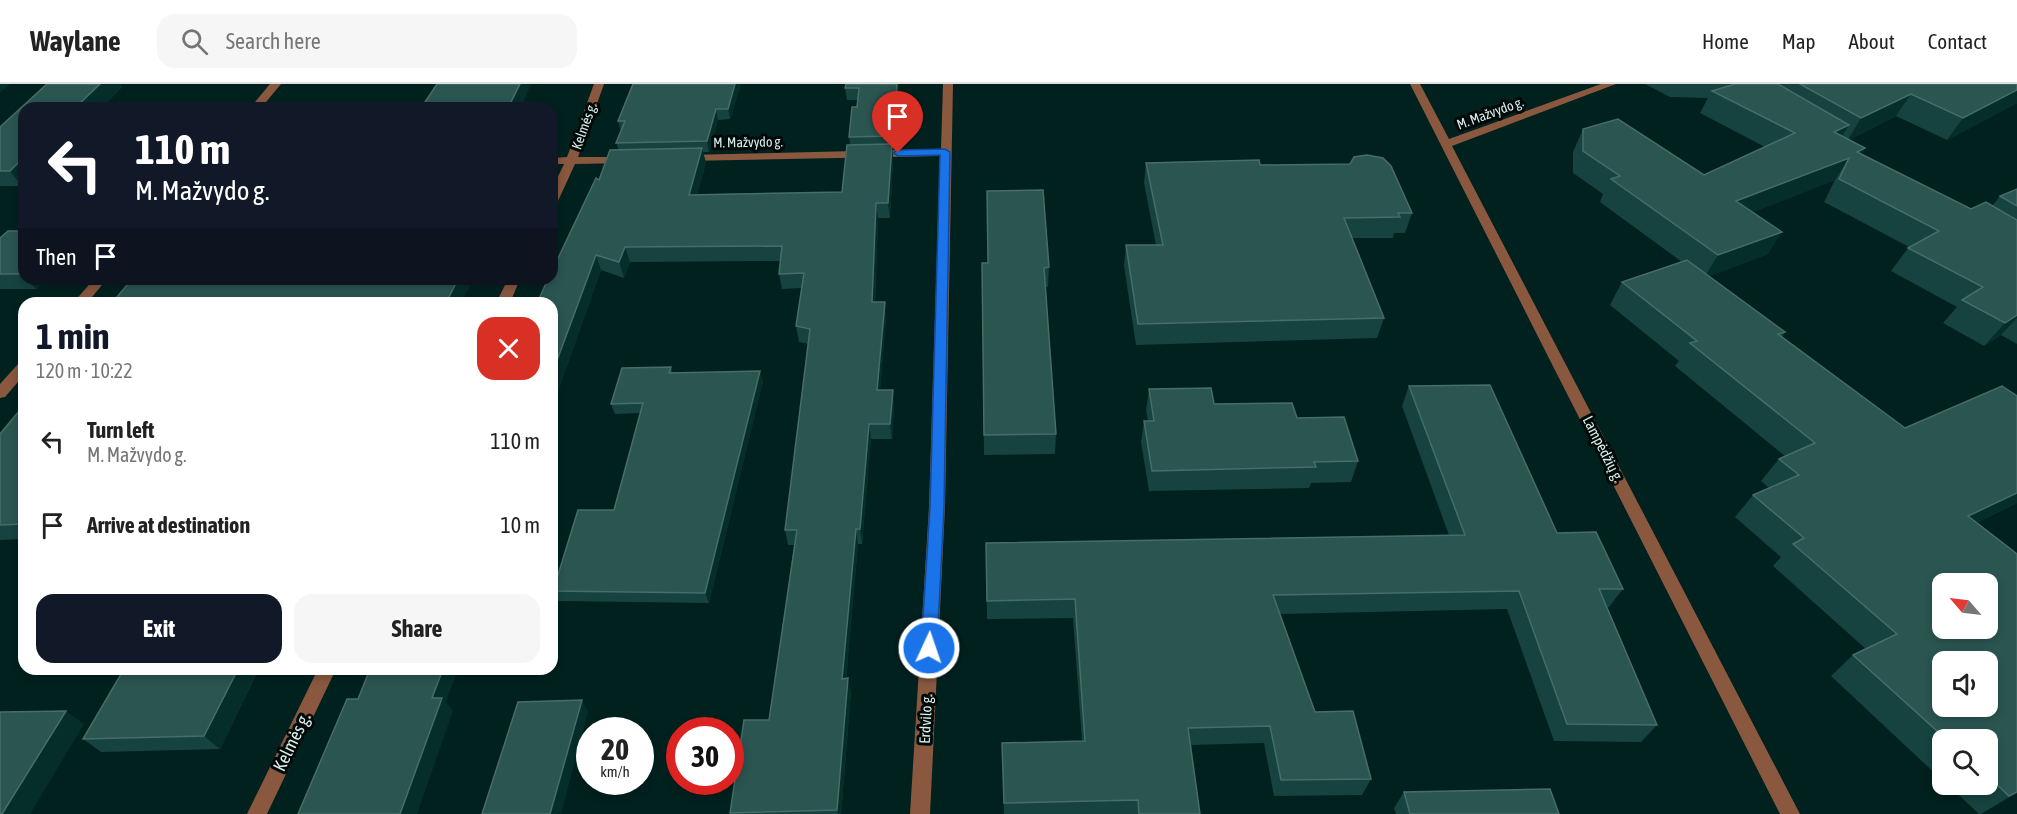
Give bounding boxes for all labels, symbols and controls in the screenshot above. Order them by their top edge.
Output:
search box [157,14,577,68]
text: Waylane [30,25,121,57]
icon: search [178,25,211,58]
text: Search here [226,28,321,54]
text: Home [1702,29,1749,53]
text: Map [1782,29,1816,53]
text: About [1849,29,1895,53]
text: Contact [1928,29,1987,53]
pin [872,91,923,153]
street label: M. Mažvydo g. [1454,94,1526,132]
street label: Kelmės g. [568,100,600,152]
icon: arrive [881,100,914,133]
text: 110 m [135,125,230,173]
icon: left [36,126,114,204]
street label: M. Mažvydo g. [713,133,783,151]
text: M. Mažvydo g. [135,175,270,206]
icon: arrive [89,240,122,273]
text: Then [36,244,77,270]
text: 1 min [36,315,110,357]
button: close [477,317,540,380]
text: 120 m · 10:22 [36,359,133,382]
street label: Lampėdžių g. [1580,413,1627,485]
text: Turn left [87,417,154,443]
icon: left [36,425,69,458]
text: 110 m [490,428,540,454]
text: M. Mažvydo g. [87,443,187,466]
icon: arrive [36,509,69,542]
text: Arrive at destination [87,512,250,538]
text: 10 m [500,512,540,538]
north arrow [1932,573,1998,639]
map controls [1932,573,1998,795]
button: Exit [36,594,282,663]
button: Share [294,594,540,663]
position arrow [897,616,961,680]
button: sound [1932,651,1998,717]
street label: Erdvilo g. [916,693,935,744]
street label: Kelmės g. [268,709,315,774]
speed limit sign: 30 [666,717,744,795]
button: search [1932,729,1998,795]
text: 20 [601,732,629,766]
text: km/h [600,763,630,780]

